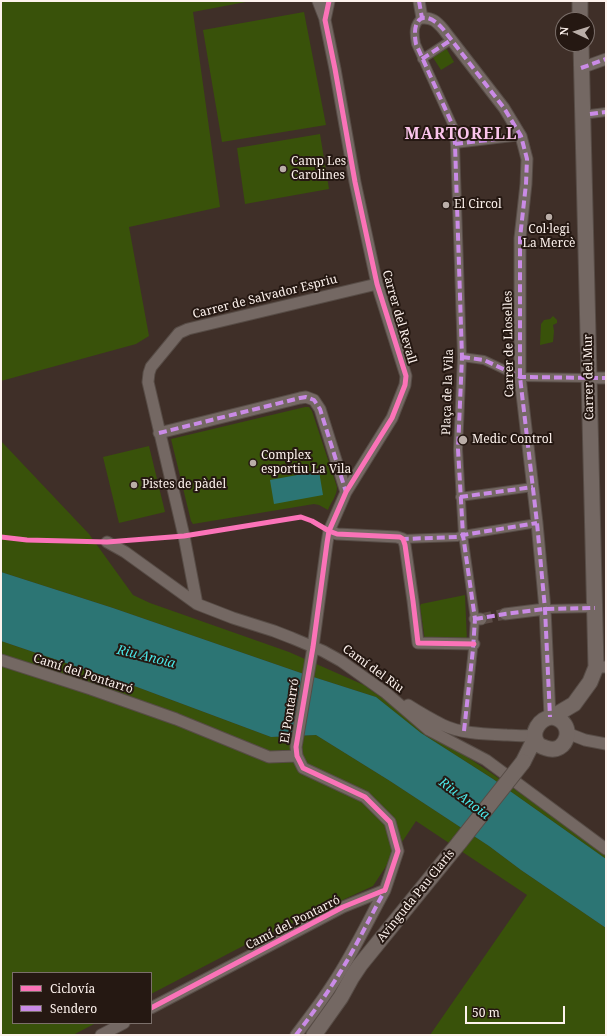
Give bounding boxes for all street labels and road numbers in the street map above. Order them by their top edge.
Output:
street label: Carrer del Revall [379,269,419,365]
street label: Carrer de Salvador Espriu [191,272,339,322]
street label: Carrer de Lloselles [501,291,517,397]
street label: Carrer del Mur [581,334,597,420]
street label: Plaça de la Vila [439,349,457,435]
street label: Camí del Riu [339,642,407,696]
street label: Camí del Pontarró [31,651,135,697]
street label: El Pontarró [278,678,302,744]
street label: Avinguda Pau Clarís [374,847,458,945]
street label: Camí del Pontarró [243,893,343,953]

